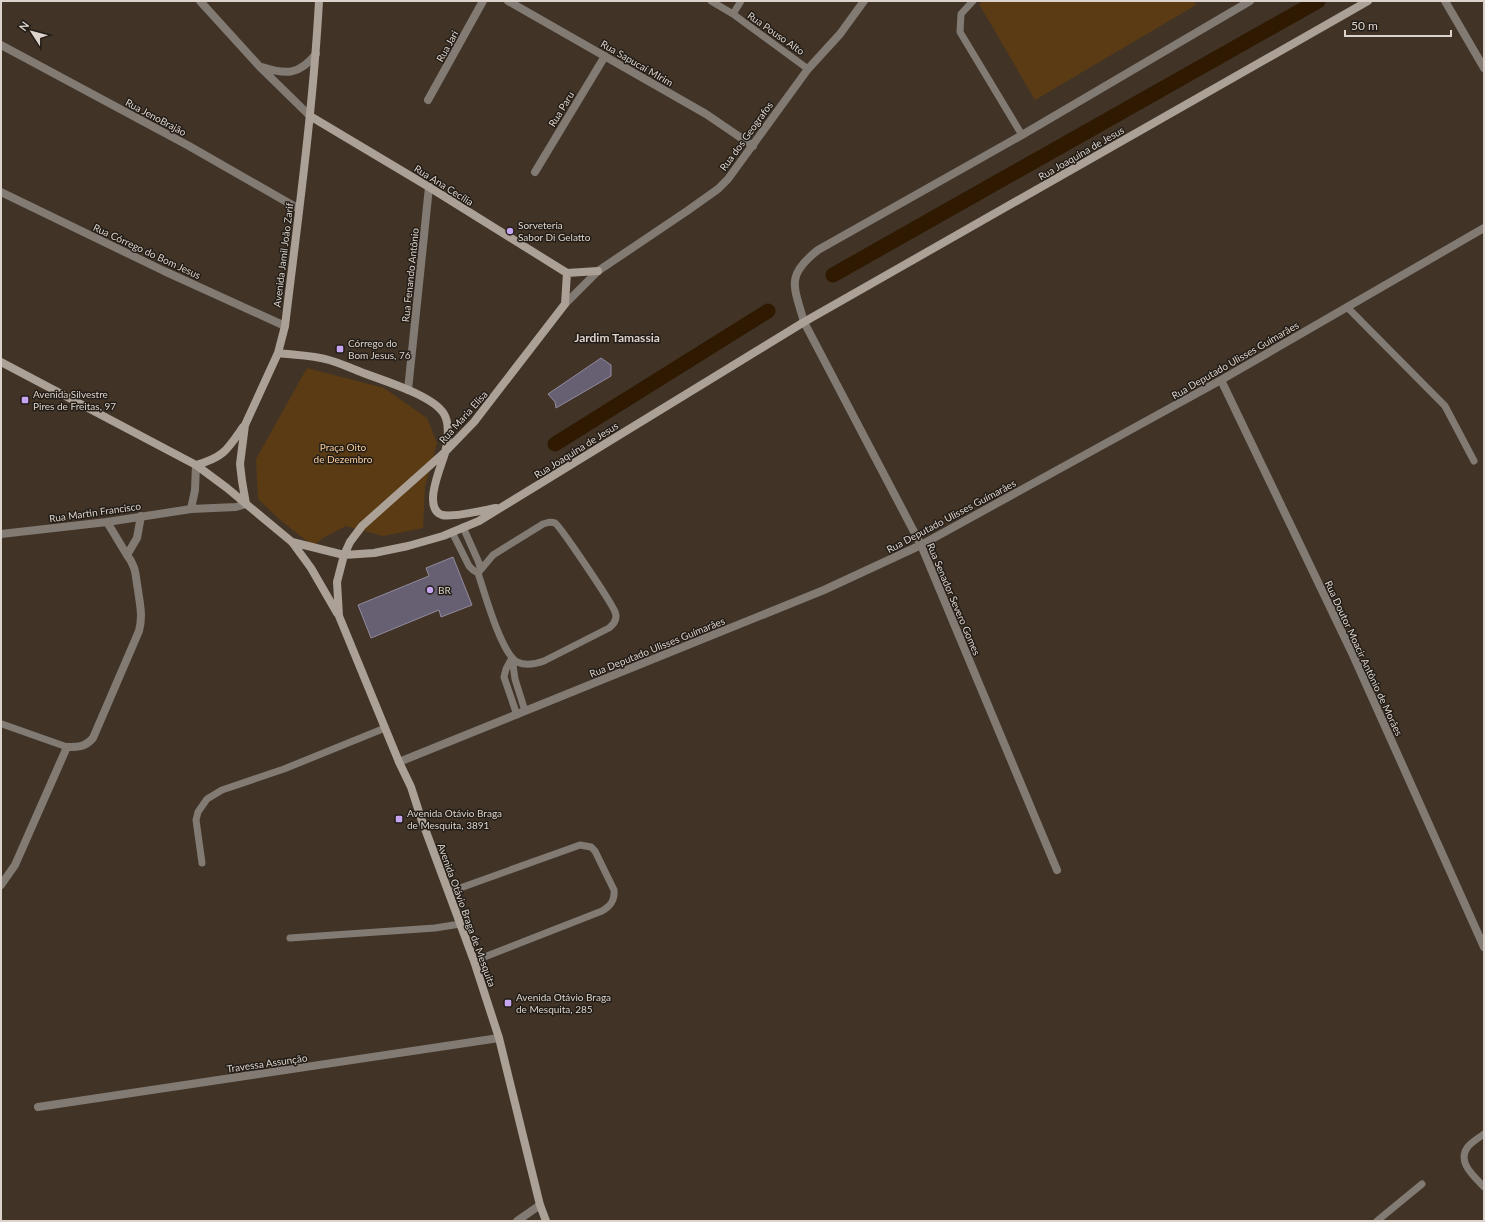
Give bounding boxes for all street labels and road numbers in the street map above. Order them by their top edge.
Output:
street label: Rua Pouso Alto [745,9,807,57]
street label: Rua Jari [434,28,460,64]
street label: Rua Sapucaí MIrim [599,37,675,89]
street label: Rua Paru [546,89,576,129]
street label: Rua JenoBrajão [124,96,189,138]
street label: Rua dos Geografos [717,99,775,173]
street label: Rua Joaquina de Jesus [1036,124,1126,182]
street label: Rua Ana Cecília [412,162,476,208]
street label: Avenida Jamil João Zarif [271,202,295,308]
street label: Rua Córrego do Bom Jesus [91,221,203,281]
street label: Rua Fenando Antônio [399,227,421,323]
street label: Rua Deputado Ulisses Guímarâes [1169,319,1301,401]
street label: Rua Maria Elisa [436,388,490,446]
street label: Rua Joaquina de Jesus [532,419,620,481]
street label: Rua Deputado Ulisses Guímarâes [884,477,1018,555]
street label: Rua Martin Francisco [48,500,142,524]
street label: Rua Senador Severo Gomes [925,541,983,657]
street label: Rua Doutor Moacir Antônio de Morâes [1323,578,1405,738]
street label: Rua Deputado Ulisses Guímarâes [588,614,726,680]
street label: Avenida Otávio Braga de Mesquita [435,842,499,988]
street label: Travessa Assunção [226,1051,308,1075]

